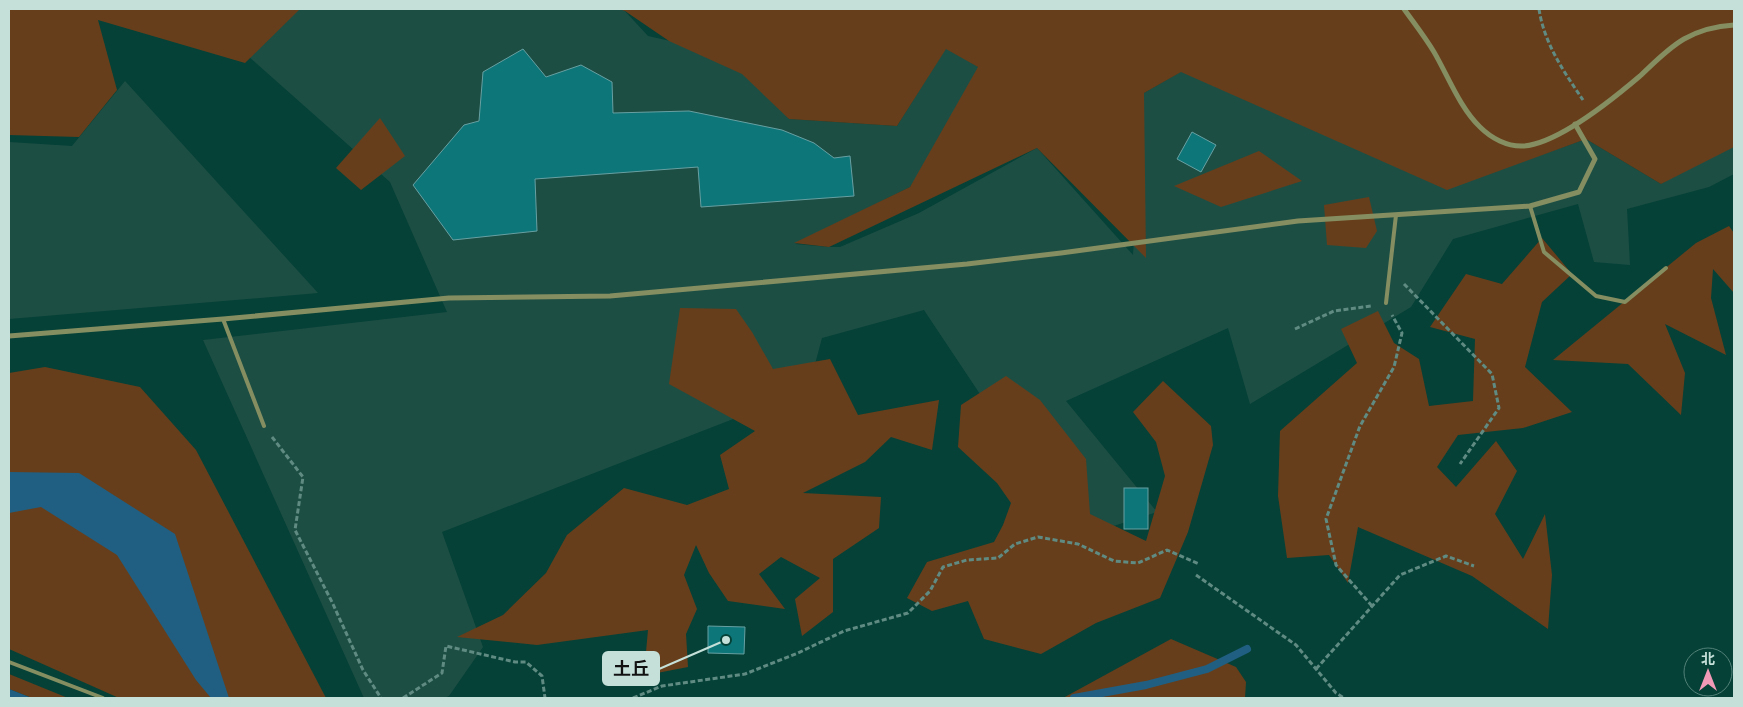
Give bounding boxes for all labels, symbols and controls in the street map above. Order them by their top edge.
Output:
north arrow [1683,647,1733,697]
text: 北 [1701,651,1715,668]
callout: 土丘 [603,652,659,685]
text: 土丘 [613,658,649,680]

